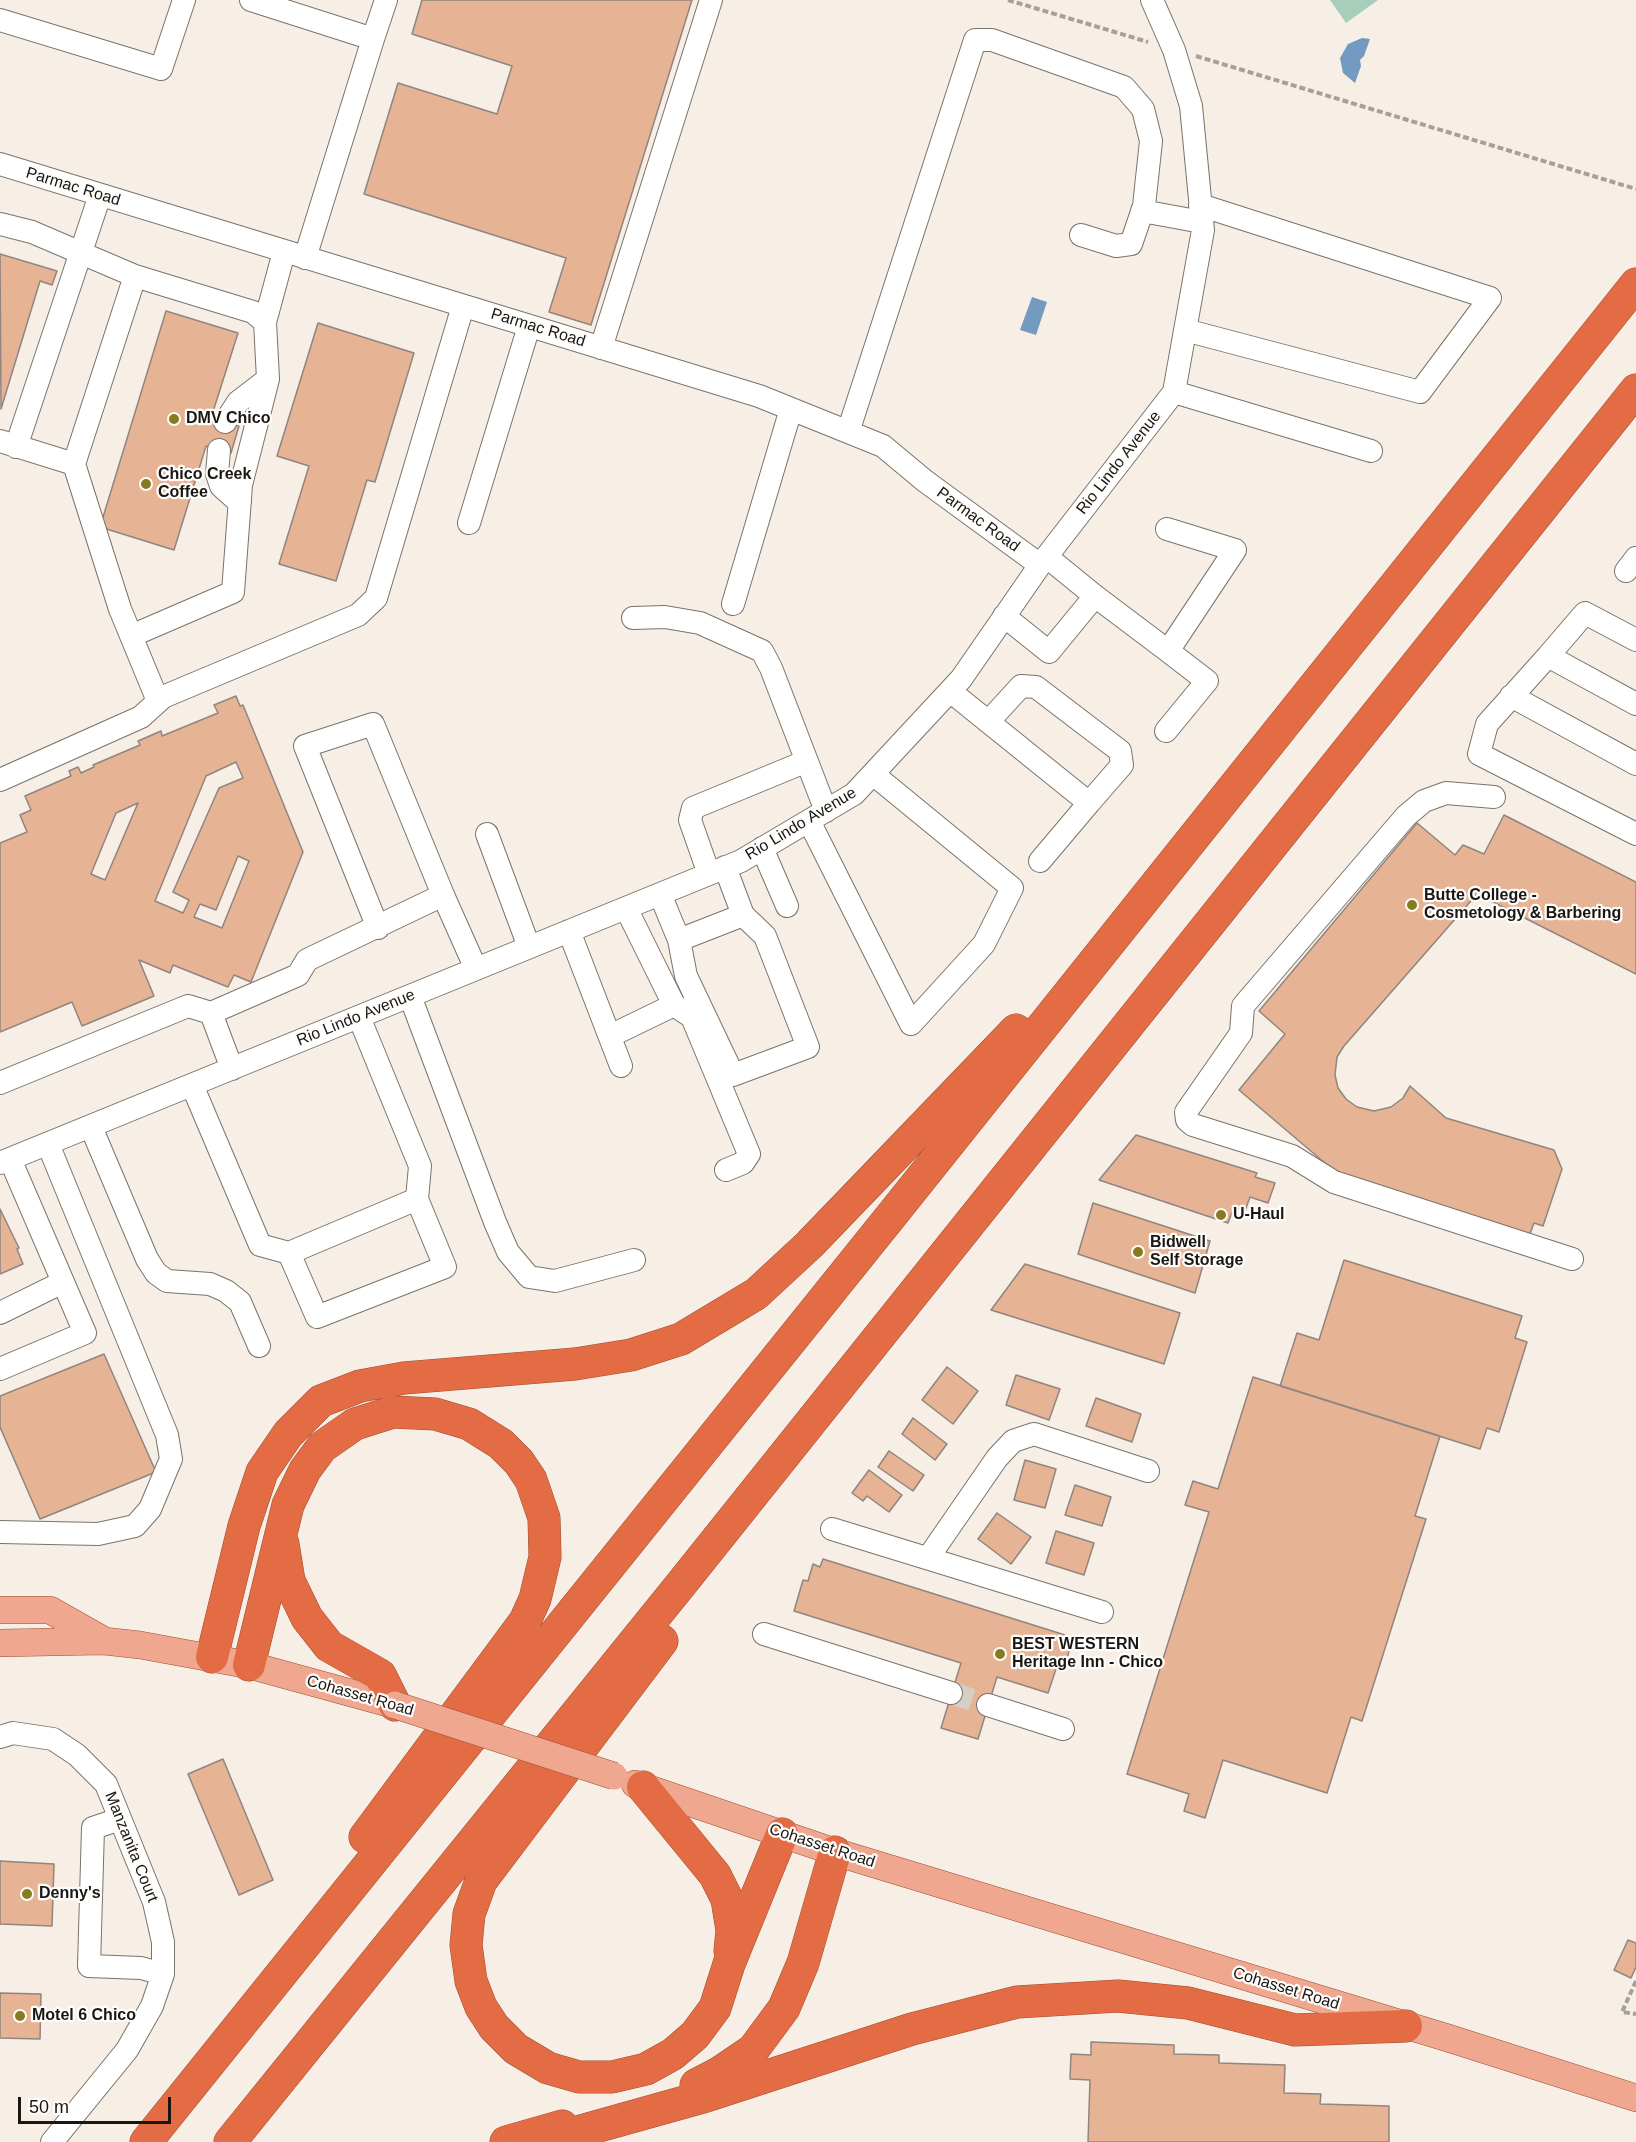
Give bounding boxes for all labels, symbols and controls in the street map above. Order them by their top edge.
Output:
street label: Parmac Road [23,164,123,210]
street label: Parmac Road [488,305,588,351]
street label: Rio Lindo Avenue [1073,407,1165,519]
place label: DMV Chico [186,409,270,429]
marker: DMV Chico [167,412,181,426]
place label: Chico Creek Coffee [158,465,251,503]
marker: Chico Creek Coffee [139,477,153,491]
street label: Parmac Road [933,483,1023,557]
street label: Rio Lindo Avenue [742,783,860,865]
place label: Butte College - Cosmetology & Barbering [1424,886,1621,924]
marker: Butte College - Cosmetology & Barbering [1405,898,1419,912]
street label: Rio Lindo Avenue [294,985,418,1051]
place label: U-Haul [1233,1205,1285,1225]
marker: U-Haul [1214,1208,1228,1222]
place label: Bidwell Self Storage [1150,1233,1243,1271]
marker: Bidwell Self Storage [1131,1245,1145,1259]
place label: BEST WESTERN Heritage Inn - Chico [1012,1635,1163,1673]
marker: BEST WESTERN Heritage Inn - Chico [993,1647,1007,1661]
street label: Cohasset Road [304,1672,416,1720]
street label: Manzanita Court [100,1789,162,1905]
street label: Cohasset Road [767,1820,877,1872]
place label: Denny's [39,1884,101,1904]
marker: Denny's [20,1887,34,1901]
street label: Cohasset Road [1230,1964,1342,2014]
place label: Motel 6 Chico [32,2006,136,2026]
marker: Motel 6 Chico [13,2009,27,2023]
scale bar [21,2085,174,2123]
text: 50 m [29,2097,69,2117]

